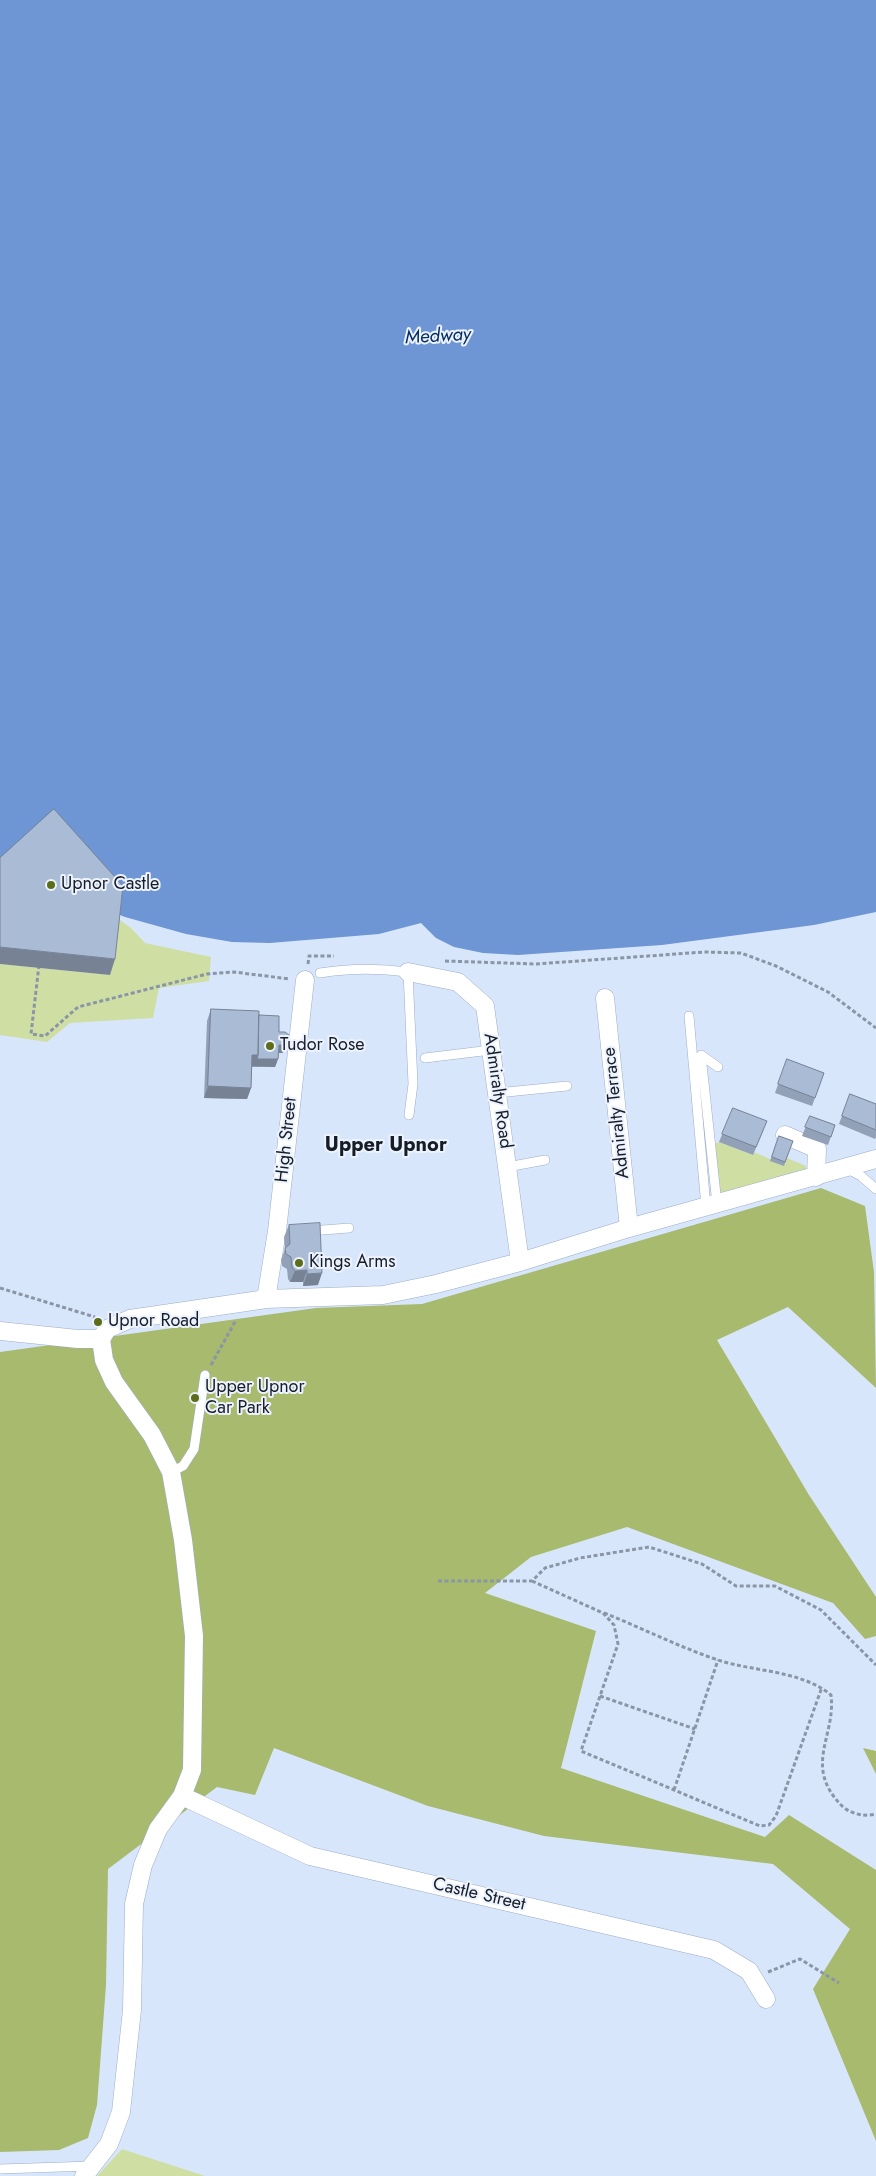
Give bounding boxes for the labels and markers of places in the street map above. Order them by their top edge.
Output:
place label: Upnor Castle [61,874,159,896]
marker: Upnor Castle [45,879,57,891]
place label: Tudor Rose [280,1035,364,1057]
marker: Tudor Rose [264,1040,276,1052]
place label: Kings Arms [309,1252,396,1274]
marker: Kings Arms [293,1257,305,1269]
place label: Upnor Road [108,1311,199,1333]
marker: Upnor Road [92,1316,104,1328]
place label: Upper Upnor Car Park [205,1377,305,1420]
marker: Upper Upnor Car Park [189,1392,201,1404]

